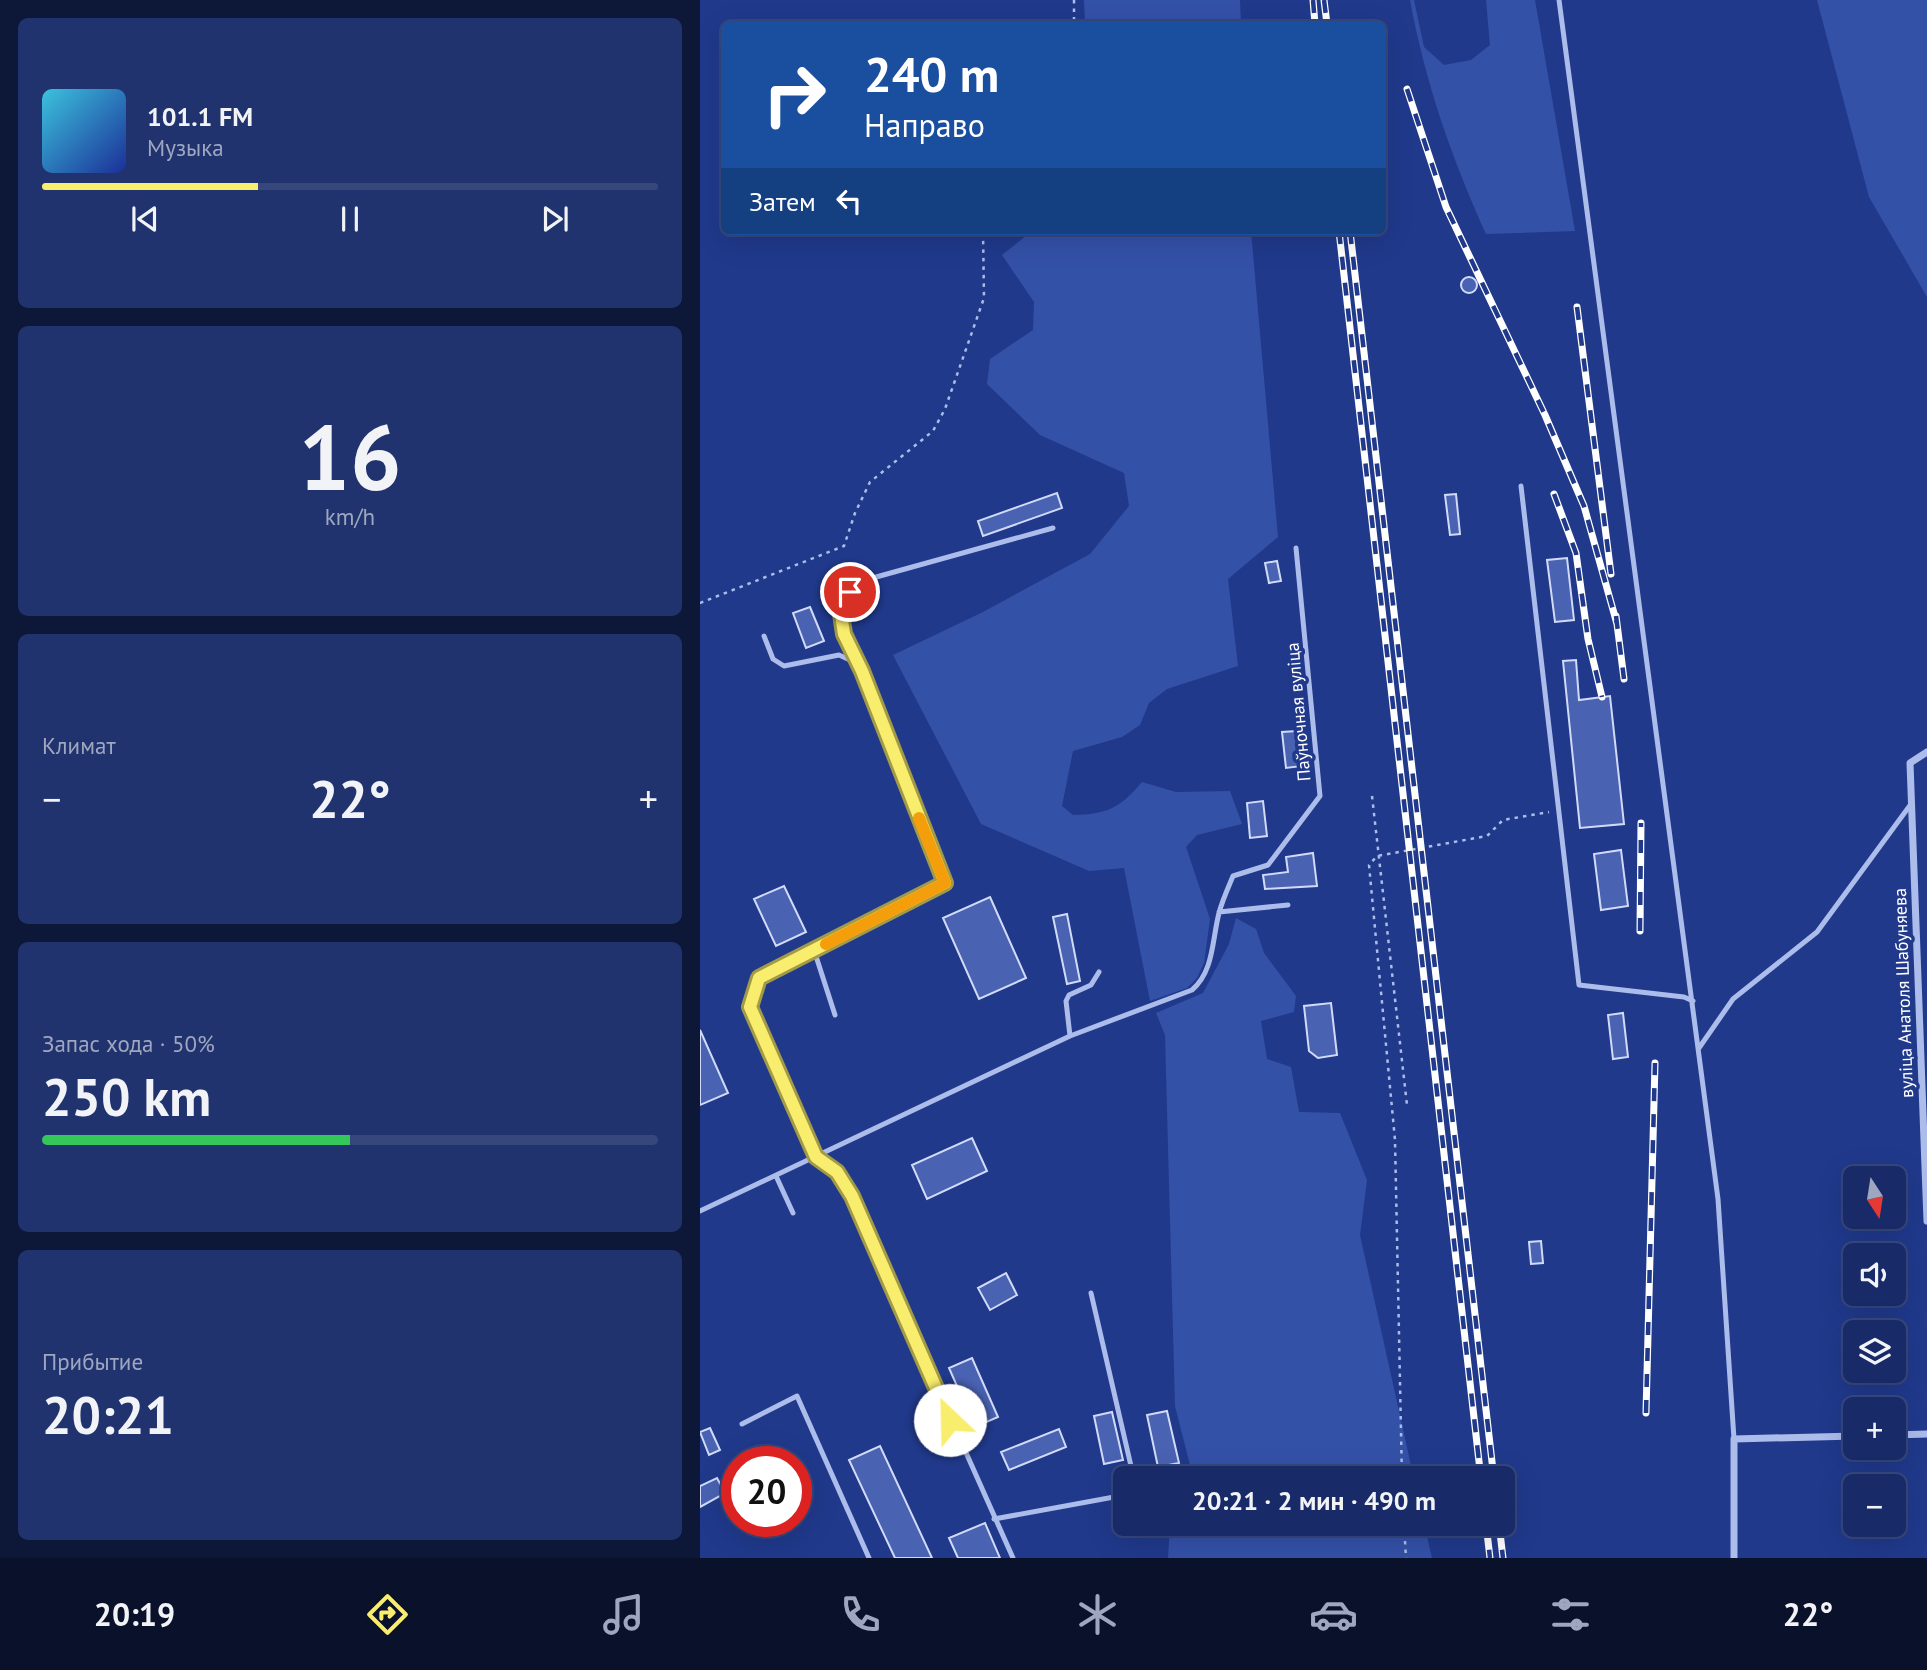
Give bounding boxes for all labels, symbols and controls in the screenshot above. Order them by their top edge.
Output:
text: 240 m [864,42,999,106]
icon: right [749,49,840,140]
text: 101.1 FM [147,100,253,133]
text: Направо [864,104,985,146]
text: Музыка [147,133,224,162]
icon: left [830,182,868,220]
text: Затем [749,185,816,218]
icon: previous [126,200,164,238]
icon: pause [331,200,369,238]
icon: next [536,200,574,238]
text: 16 [298,397,402,515]
text: km/h [325,502,375,531]
pin [820,562,880,622]
icon: arrive [831,573,869,611]
street label: Паўночная вуліца [1280,642,1316,782]
text: Климат [42,731,116,760]
text: 22° [309,765,391,832]
text: − [42,774,61,823]
text: + [639,774,658,823]
street label: вуліца Анатоля Шабуняева [1888,888,1918,1098]
text: Запас хода · 50% [42,1029,215,1058]
text: 250 km [42,1063,211,1130]
north arrow [1843,1166,1906,1228]
map controls [1843,1166,1906,1537]
button: sound [1843,1243,1906,1306]
button: layers [1843,1320,1906,1383]
text: Прибытие [42,1347,143,1376]
text: 20:21 [42,1381,174,1448]
position arrow [913,1383,987,1457]
button: + [1843,1397,1906,1460]
speed limit sign: 20 [721,1446,812,1537]
button: − [1843,1474,1906,1537]
text: 20:21 · 2 мин · 490 m [1192,1484,1436,1517]
icon: directions [363,1590,412,1639]
icon: music [599,1590,648,1639]
icon: phone [836,1590,885,1639]
icon: climate [1073,1590,1122,1639]
icon: car [1309,1590,1358,1639]
icon: filters [1546,1590,1595,1639]
text: 20:19 [94,1593,175,1635]
text: 22° [1783,1593,1833,1635]

